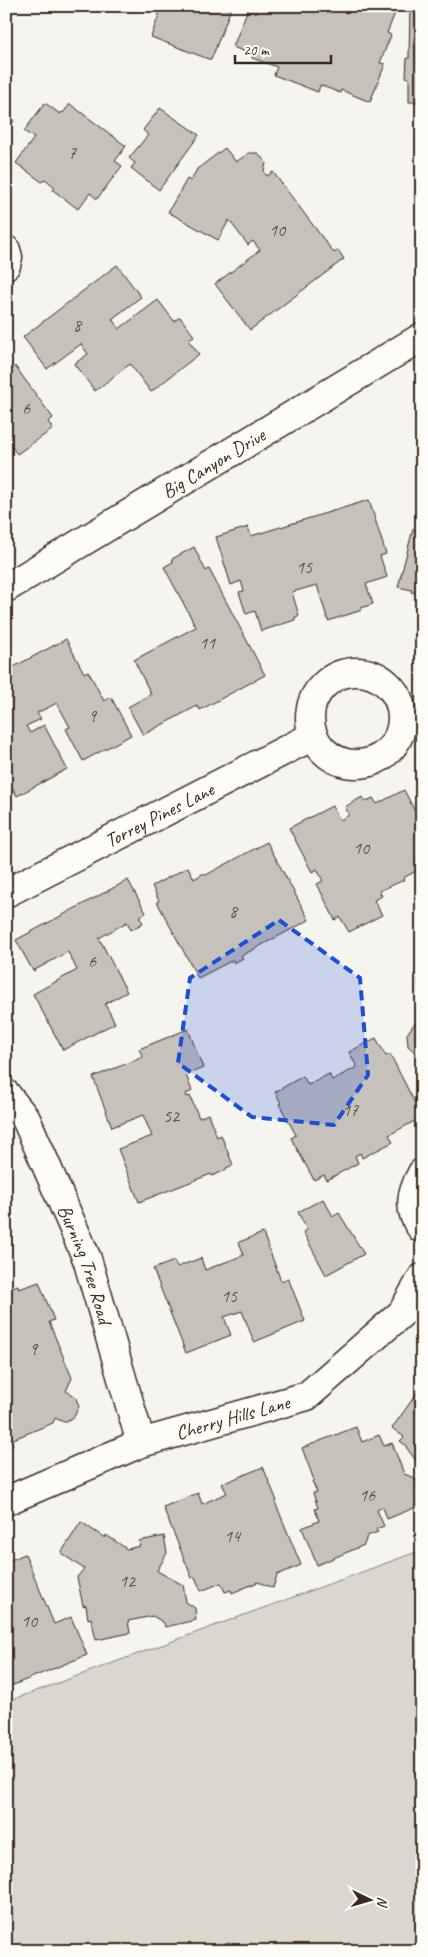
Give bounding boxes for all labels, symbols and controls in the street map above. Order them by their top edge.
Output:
scale bar [235,32,332,64]
text: 20 m [243,41,270,60]
house number: 7 [68,142,77,164]
house number: 10 [269,219,287,241]
house number: 8 [73,314,83,336]
house number: 6 [22,397,31,419]
street label: Big Canyon Drive [157,422,271,504]
house number: 15 [296,556,313,578]
house number: 11 [199,632,216,654]
house number: 9 [88,705,98,727]
street label: Torrey Pines Lane [101,776,219,853]
house number: 10 [353,837,371,859]
house number: 8 [229,900,239,922]
house number: 6 [88,950,97,972]
house number: 17 [342,1099,359,1121]
house number: 52 [163,1105,181,1127]
street label: Burning Tree Road [52,1201,118,1330]
house number: 15 [221,1285,238,1307]
house number: 9 [29,1338,39,1360]
street label: Cherry Hills Lane [173,1389,294,1446]
house number: 16 [359,1484,376,1506]
house number: 14 [224,1525,242,1547]
house number: 12 [119,1570,137,1592]
house number: 10 [21,1610,39,1632]
north arrow [346,1874,396,1924]
text: N [373,1896,391,1908]

